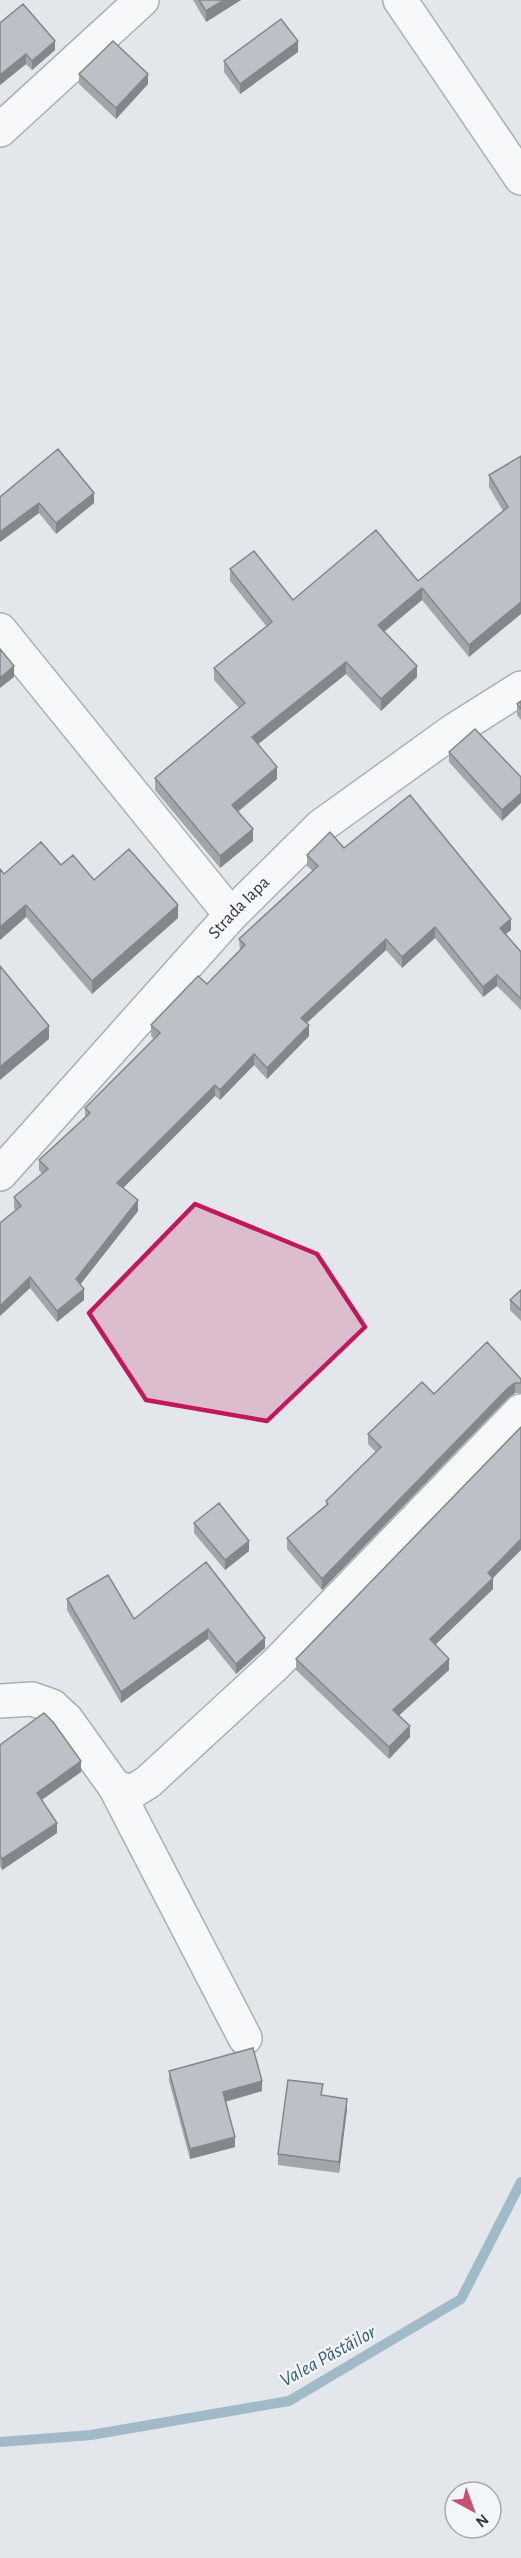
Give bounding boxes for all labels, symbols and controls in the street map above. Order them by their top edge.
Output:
street label: Strada Iapa [205,873,273,942]
water label: Valea Păstăilor [277,2321,380,2390]
north arrow [443,2480,503,2540]
text: N [473,2511,492,2530]

